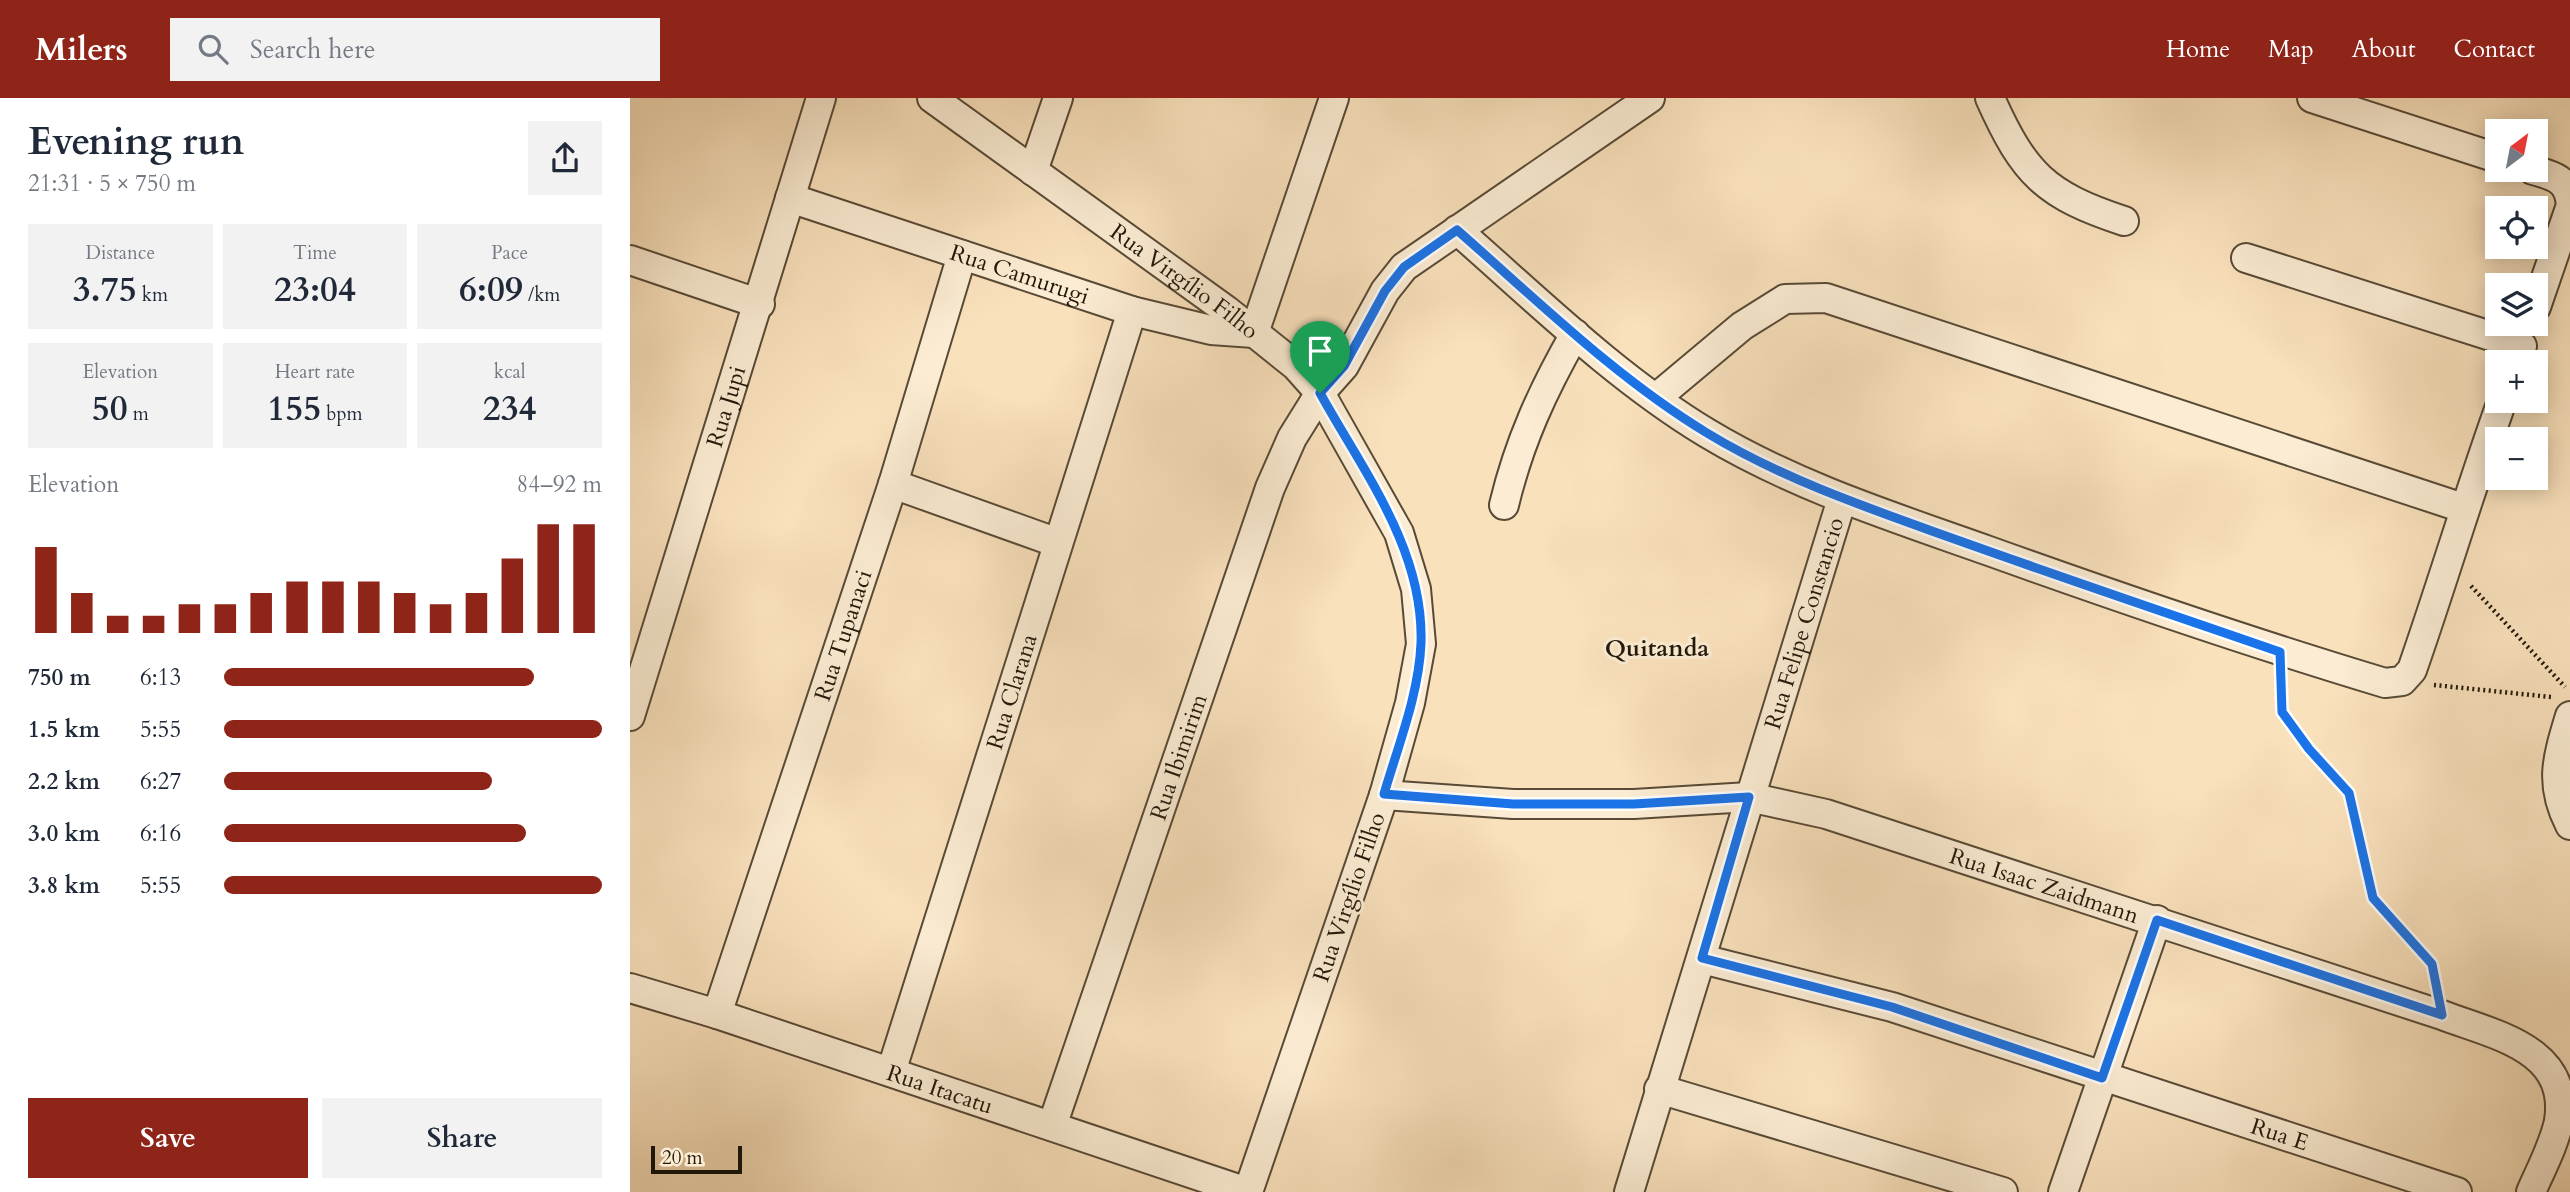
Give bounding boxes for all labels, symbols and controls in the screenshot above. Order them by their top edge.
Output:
search box [170,18,660,81]
text: Milers [35,27,128,72]
icon: search [194,30,232,68]
text: Search here [250,32,376,67]
text: Home [2166,33,2230,66]
text: Map [2268,33,2314,66]
text: About [2352,33,2416,66]
text: Contact [2454,33,2535,66]
text: Evening run [28,116,244,168]
north arrow [2485,119,2548,182]
map controls [2485,119,2548,490]
button: share [528,121,602,195]
text: 21:31 · 5 × 750 m [28,168,196,199]
button: locate [2485,196,2548,259]
street label: Rua Virgílio Filho [1104,216,1266,346]
street label: Rua Camurugi [946,237,1093,311]
text: Distance [86,240,155,266]
text: Time [293,240,337,266]
text: Pace [491,240,528,266]
text: 3.75 [73,266,137,314]
text: 23:04 [274,266,356,314]
text: 6:09 [459,266,523,314]
button: layers [2485,273,2548,336]
text: km [137,282,168,308]
text: /km [523,282,560,308]
pin [1290,321,1350,393]
icon: arrive [1301,332,1339,370]
button: + [2485,350,2548,413]
text: Elevation [83,359,158,385]
text: Heart rate [275,359,355,385]
text: kcal [494,359,526,385]
street label: Rua Jupi [698,362,753,451]
text: 50 [92,385,128,433]
text: 155 [267,385,321,433]
text: 234 [483,385,537,433]
text: m [128,401,149,427]
text: bpm [321,401,363,427]
button: − [2485,427,2548,490]
text: Elevation [28,469,119,500]
text: 84–92 m [517,469,602,500]
street label: Rua Felipe Constancio [1757,514,1851,733]
street label: Rua Tupanaci [807,566,879,705]
street label: Rua Clarana [979,630,1044,753]
district label: Quitanda [1605,632,1709,665]
text: 750 m [28,662,91,693]
text: 6:13 [140,662,181,693]
street label: Rua Ibimirim [1142,689,1214,824]
text: 1.5 km [28,714,100,745]
text: 5:55 [140,714,181,745]
text: 2.2 km [28,766,100,797]
text: 6:27 [140,766,181,797]
street label: Rua Virgílio Filho [1305,808,1393,986]
text: 3.0 km [28,818,100,849]
text: 6:16 [140,818,181,849]
street label: Rua Isaac Zaidmann [1946,840,2143,931]
text: 3.8 km [28,870,100,901]
text: 5:55 [140,870,181,901]
street label: Rua Itacatu [883,1057,997,1121]
button: Save [28,1098,308,1178]
button: Share [322,1098,602,1178]
street label: Rua E [2247,1110,2313,1158]
scale bar [651,1143,742,1175]
text: 20 m [662,1145,703,1171]

